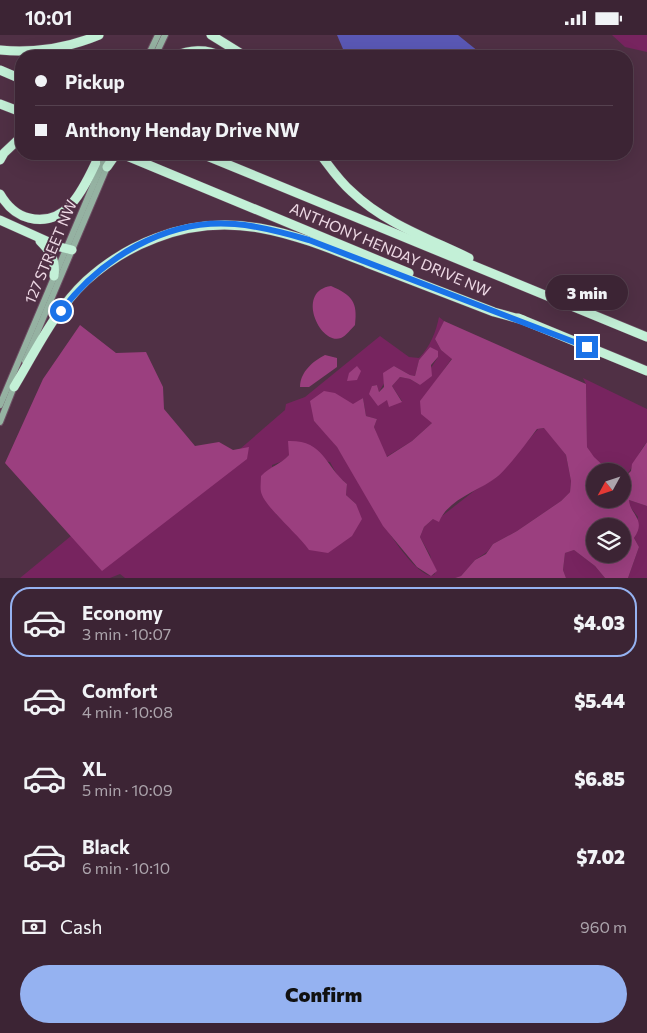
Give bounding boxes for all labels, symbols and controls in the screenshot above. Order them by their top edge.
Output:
text: 10:01 [25,6,72,29]
text: Pickup [65,70,125,93]
text: Anthony Henday Drive NW [65,118,300,141]
street label: 127 STREET NW [20,197,80,306]
street label: ANTHONY HENDAY DRIVE NW [287,199,494,300]
callout: 3 min [546,275,628,309]
text: 3 min [567,283,607,302]
route start [50,300,72,322]
route end [576,336,598,358]
north arrow [586,463,631,507]
map controls [586,463,631,563]
button: layers [586,518,631,563]
icon: car [22,600,67,645]
text: Economy [82,601,163,624]
text: $4.03 [573,611,625,634]
text: 3 min · 10:07 [82,624,171,643]
icon: car [22,678,67,723]
text: Comfort [82,679,158,702]
text: $5.44 [574,689,625,712]
text: 4 min · 10:08 [82,702,173,721]
icon: car [22,756,67,801]
text: XL [82,757,107,780]
text: $6.85 [574,767,625,790]
text: 5 min · 10:09 [82,780,173,799]
icon: car [22,834,67,879]
text: Black [82,835,130,858]
text: $7.02 [576,845,625,868]
text: 6 min · 10:10 [82,858,170,877]
icon: cash [20,913,48,941]
text: Cash [60,915,102,938]
text: 960 m [580,917,627,936]
button: Confirm [20,965,627,1023]

